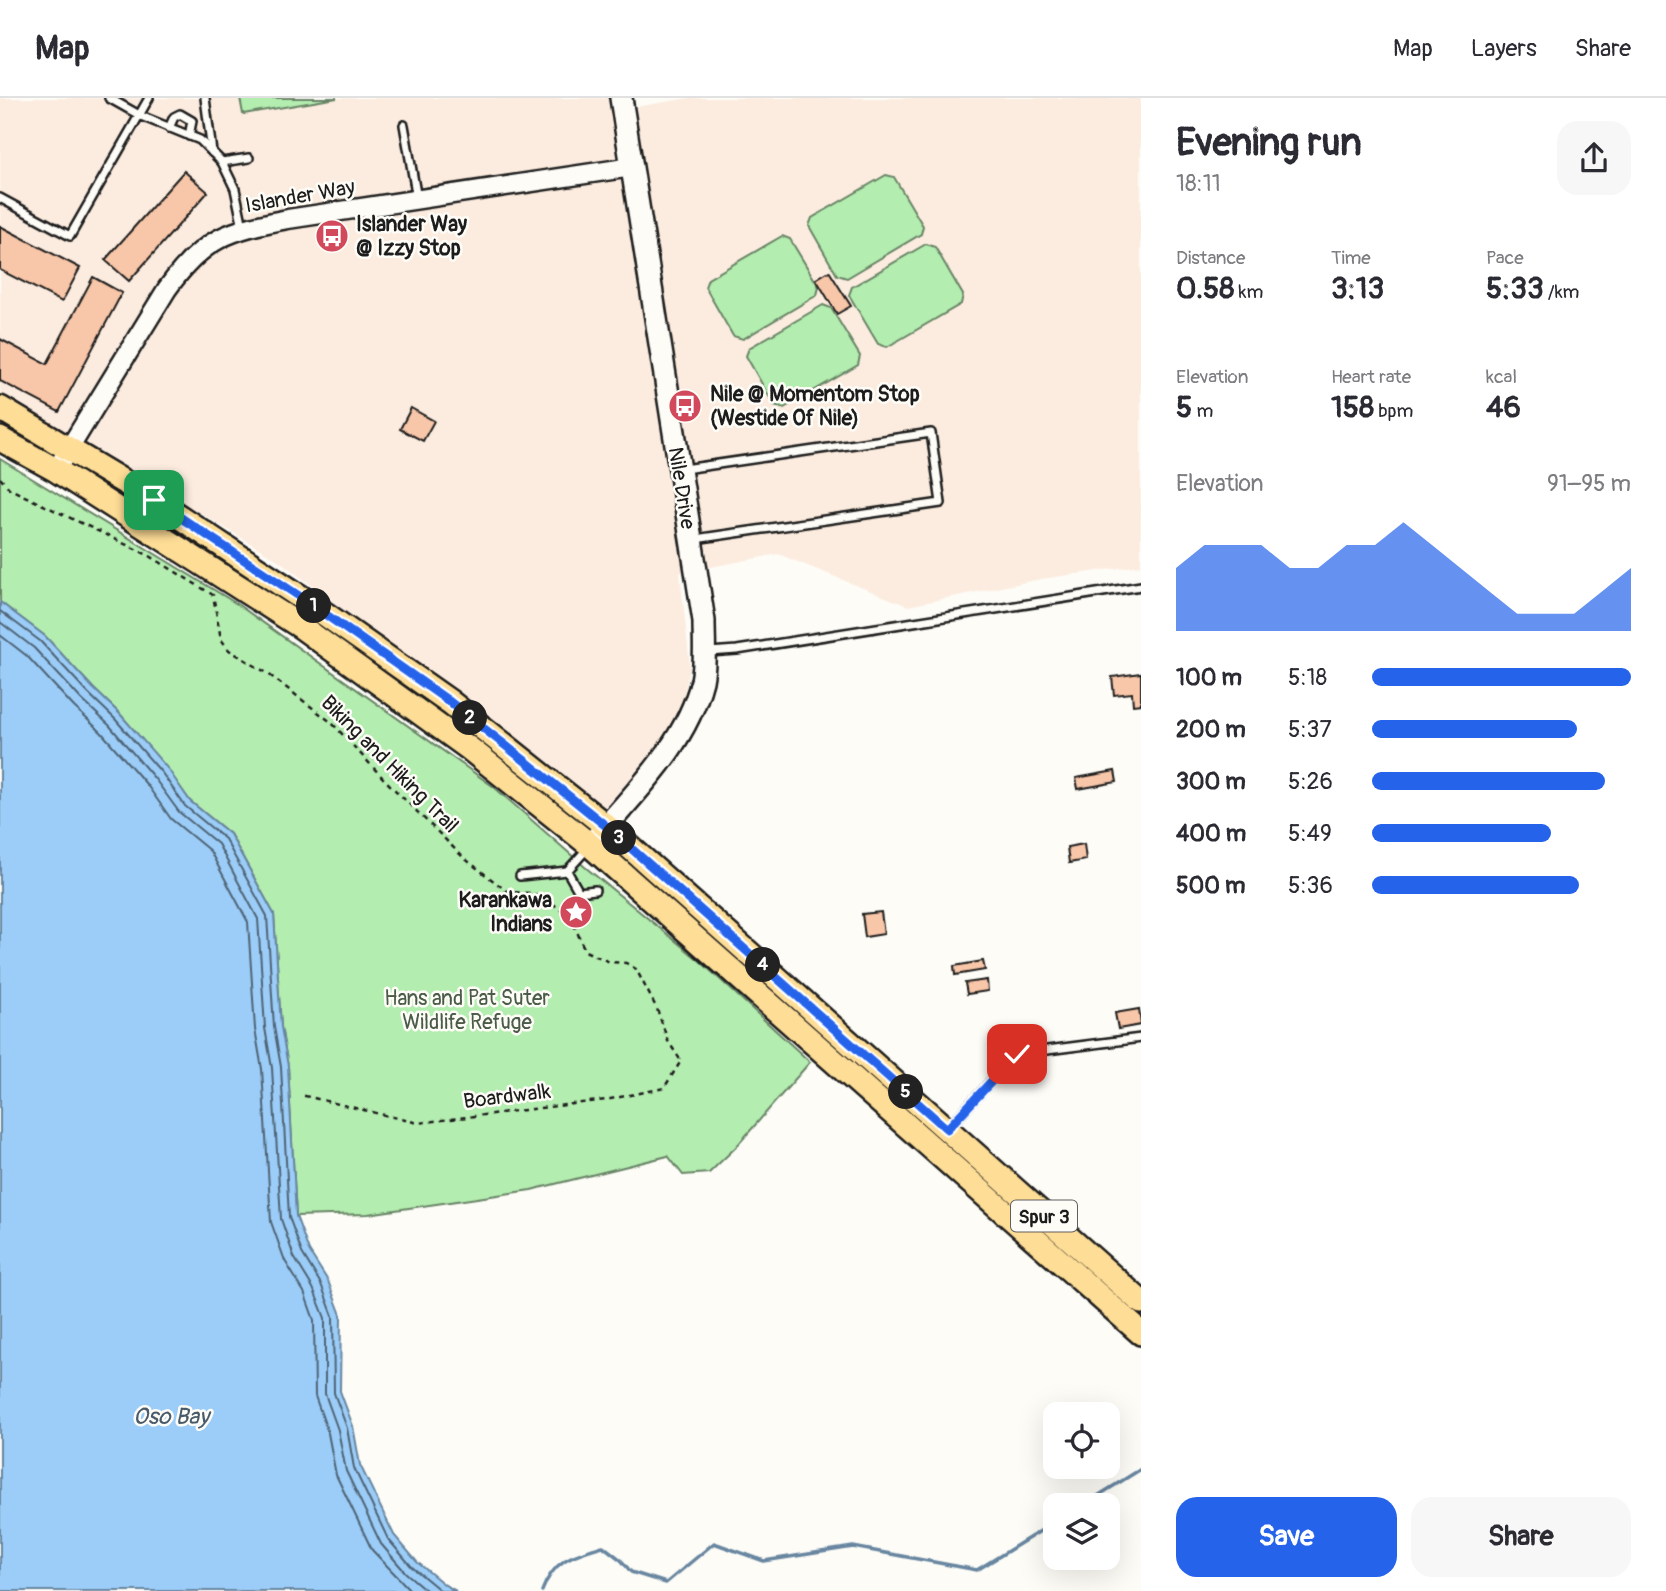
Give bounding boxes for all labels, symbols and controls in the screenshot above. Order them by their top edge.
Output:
text: Map [35,28,90,69]
text: Map [1393,34,1433,63]
text: Layers [1471,34,1537,63]
text: Share [1575,34,1631,63]
text: Evening run [1176,119,1362,167]
button: share [1557,121,1631,195]
text: 18:11 [1176,169,1221,198]
street label: Islander Way [243,174,357,219]
place label: Islander Way @ Izzy Stop [356,211,467,262]
bus stop icon: Islander Way @ Izzy Stop [313,217,351,255]
text: Distance [1176,246,1245,270]
text: Time [1331,246,1371,270]
text: Pace [1486,246,1524,270]
text: 0.58 [1176,270,1234,307]
text: 3:13 [1331,270,1384,307]
text: 5:33 [1486,270,1544,307]
text: km [1234,280,1263,304]
text: /km [1544,280,1580,304]
text: Elevation [1176,365,1248,389]
text: Heart rate [1331,365,1411,389]
text: kcal [1486,365,1517,389]
place label: Nile @ Momentom Stop (Westide Of Nile) [710,381,920,432]
bus stop icon: Nile @ Momentom Stop (Westide Of Nile) [666,387,704,425]
text: 5 [1176,389,1192,426]
text: 158 [1331,389,1374,426]
text: 46 [1486,389,1521,426]
text: m [1192,399,1213,423]
text: bpm [1374,399,1413,423]
street label: Nile Drive [662,445,701,532]
text: Elevation [1176,469,1264,498]
text: 91–95 m [1547,469,1631,498]
pin [124,470,184,530]
icon: arrive [135,481,173,519]
pin: 1 [296,588,332,624]
text: 1 [310,593,317,617]
text: 100 m [1176,663,1242,692]
text: 5:18 [1288,663,1327,692]
street label: Biking and Hiking Trail [315,690,464,839]
pin: 2 [452,700,488,736]
text: 2 [464,705,475,729]
text: 200 m [1176,715,1246,744]
text: 5:37 [1288,715,1332,744]
text: 300 m [1176,767,1246,796]
text: 5:26 [1288,767,1333,796]
text: 400 m [1176,819,1246,848]
text: 5:49 [1288,819,1332,848]
pin: 3 [602,820,636,856]
text: 3 [613,825,624,849]
text: 500 m [1176,871,1245,900]
text: 5:36 [1288,871,1333,900]
place label: Karankawa Indians [459,887,553,938]
place icon: Karankawa Indians [557,893,595,931]
pin: 4 [746,948,780,982]
text: 4 [757,952,768,976]
park label: Hans and Pat Suter Wildlife Refuge [384,985,550,1036]
pin [987,1024,1047,1084]
icon: check [998,1035,1036,1073]
pin: 5 [888,1074,923,1110]
street label: Boardwalk [462,1078,553,1115]
text: 5 [900,1079,911,1103]
road number: Spur 3 [1011,1200,1077,1232]
water label: Oso Bay [133,1402,212,1431]
map controls [1043,1402,1120,1570]
button: locate [1043,1402,1120,1479]
button: layers [1043,1493,1120,1570]
button: Save [1176,1497,1397,1577]
button: Share [1411,1497,1631,1577]

